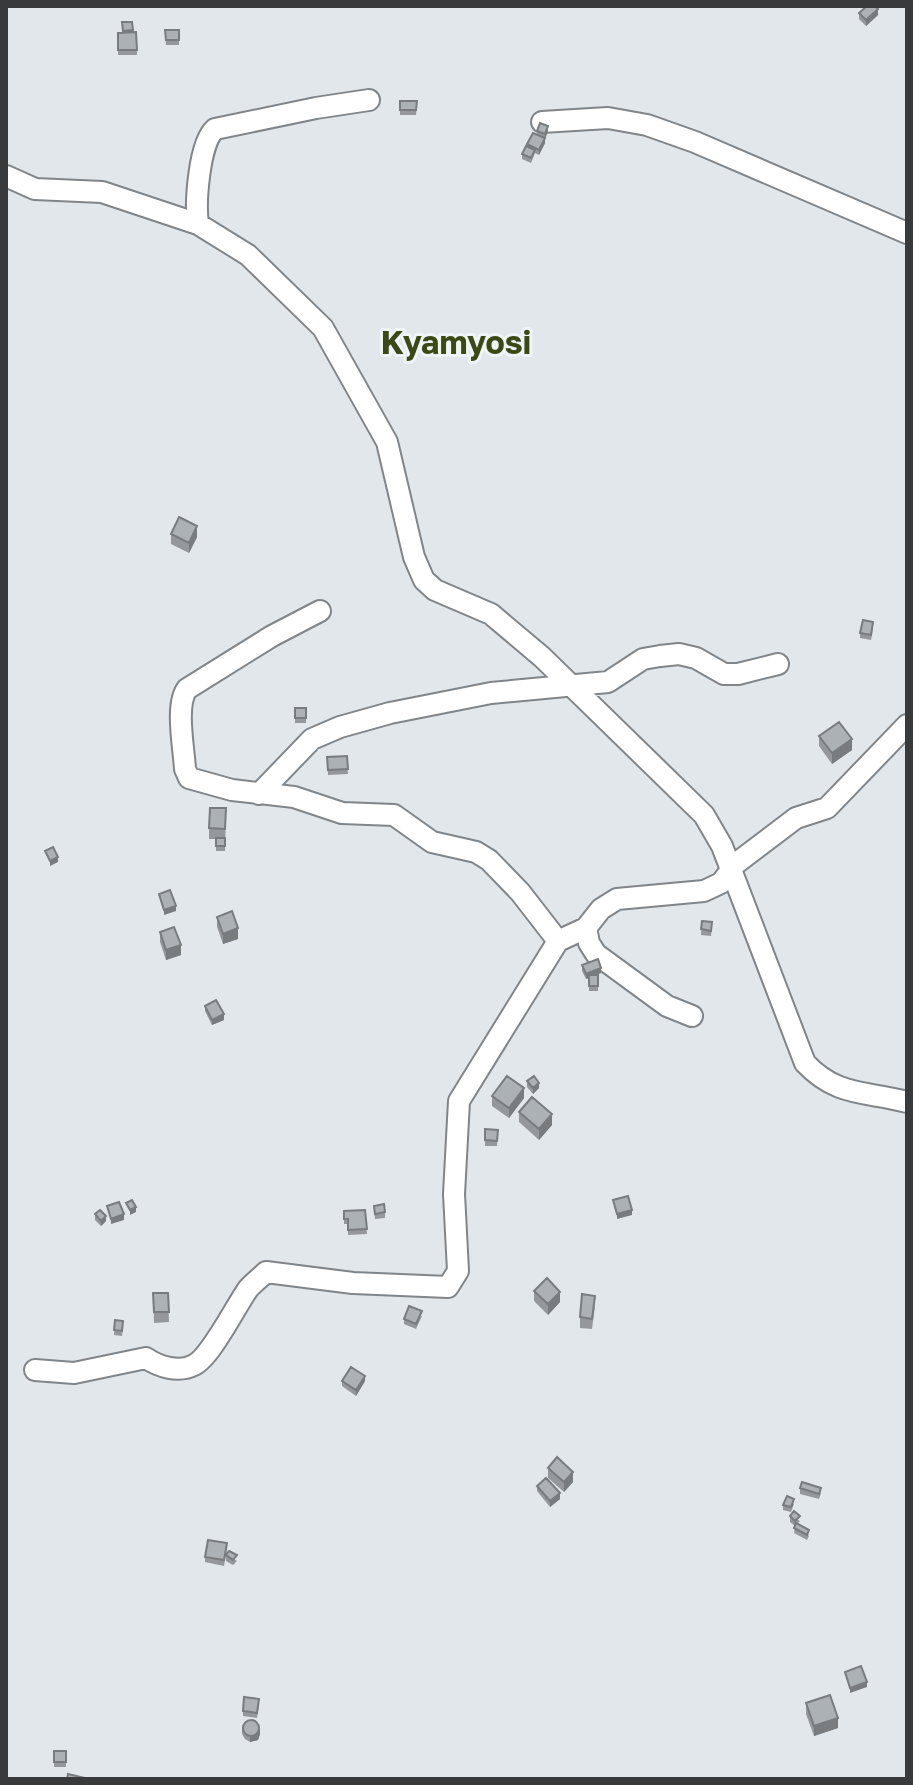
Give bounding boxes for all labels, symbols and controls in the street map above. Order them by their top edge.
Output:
district label: Kyamyosi [381,323,531,361]

